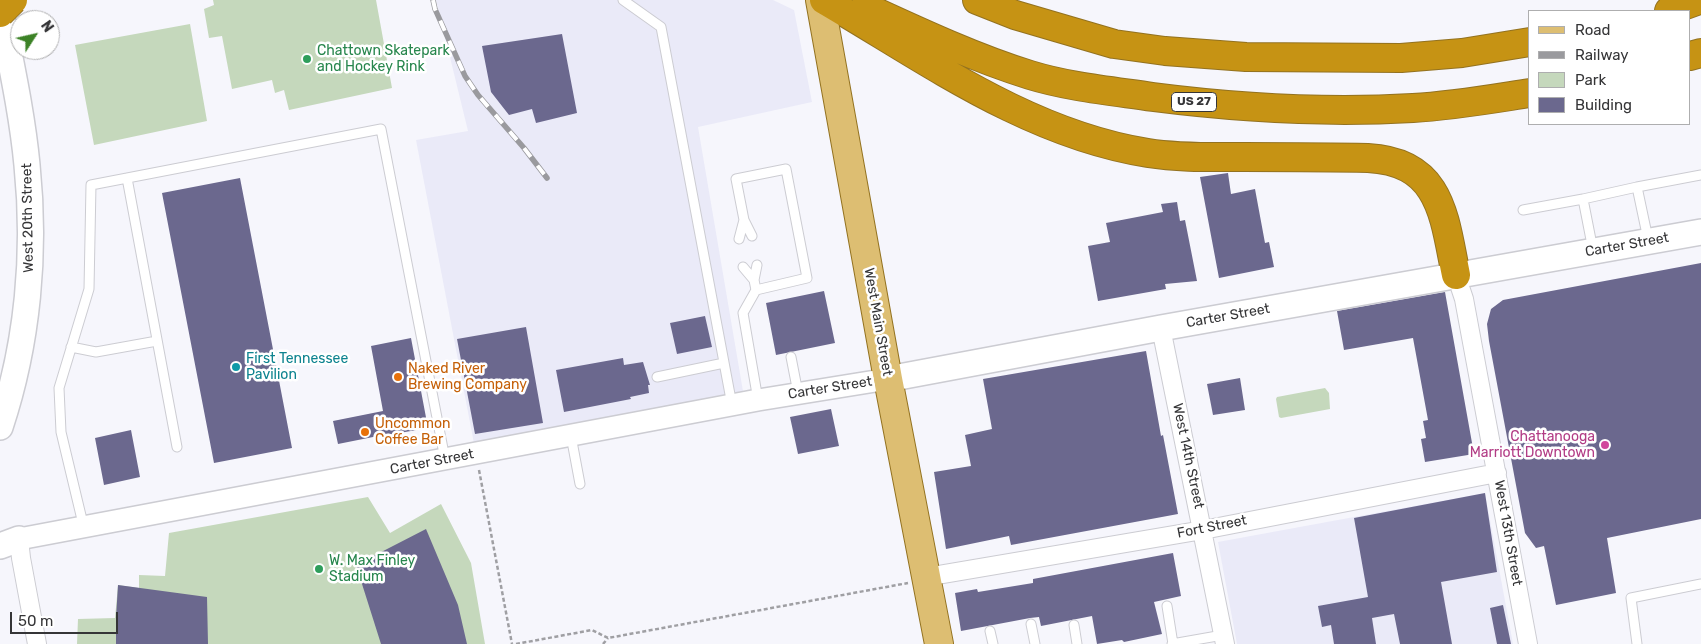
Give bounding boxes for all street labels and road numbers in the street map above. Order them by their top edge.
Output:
road number: US 27 [1172,92,1216,111]
street label: West 20th Street [19,163,37,273]
street label: Carter Street [1584,229,1670,261]
street label: West Main Street [860,267,896,377]
street label: Carter Street [1185,300,1271,332]
street label: Carter Street [787,373,873,403]
street label: West 14th Street [1169,402,1207,510]
street label: Carter Street [389,446,475,478]
street label: West 13th Street [1490,479,1526,587]
street label: Fort Street [1176,512,1248,542]

